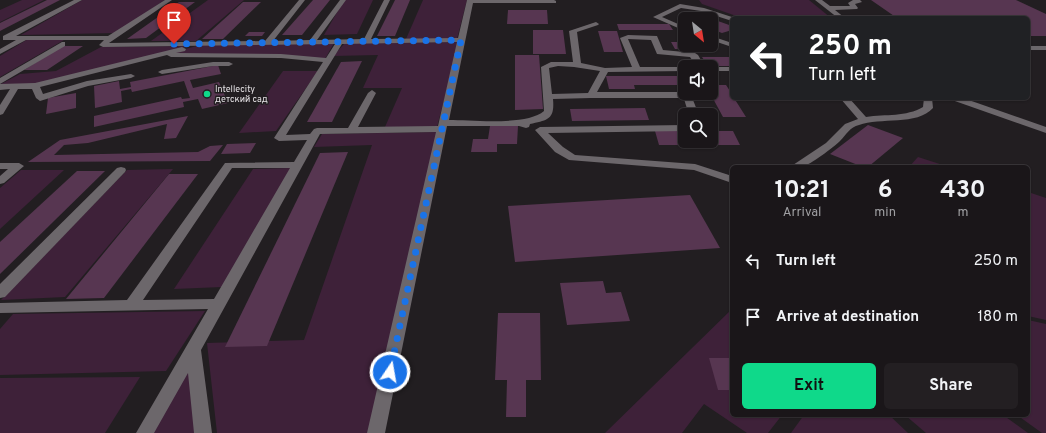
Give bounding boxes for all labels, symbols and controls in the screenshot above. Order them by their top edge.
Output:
pin [157,3,191,44]
icon: arrive [163,9,185,31]
north arrow [678,12,718,52]
map controls [678,12,718,148]
text: 250 m [808,29,892,65]
icon: left [742,32,794,84]
button: sound [678,60,718,100]
text: Turn left [808,64,876,87]
place label: Intellecity детский сад [215,84,268,105]
marker: Intellecity детский сад [202,89,212,99]
button: search [678,108,718,148]
text: 10:21 [774,176,830,206]
text: 6 [878,176,893,206]
text: 430 [940,176,986,206]
text: Arrival [783,205,822,221]
text: min [874,205,896,221]
text: m [957,205,968,221]
icon: left [742,250,764,272]
text: Turn left [776,252,836,271]
text: 250 m [974,252,1018,271]
icon: arrive [742,306,764,328]
text: Arrive at destination [776,308,919,327]
text: 180 m [978,308,1018,327]
position arrow [369,351,411,393]
button: Exit [742,363,876,409]
button: Share [884,363,1018,409]

